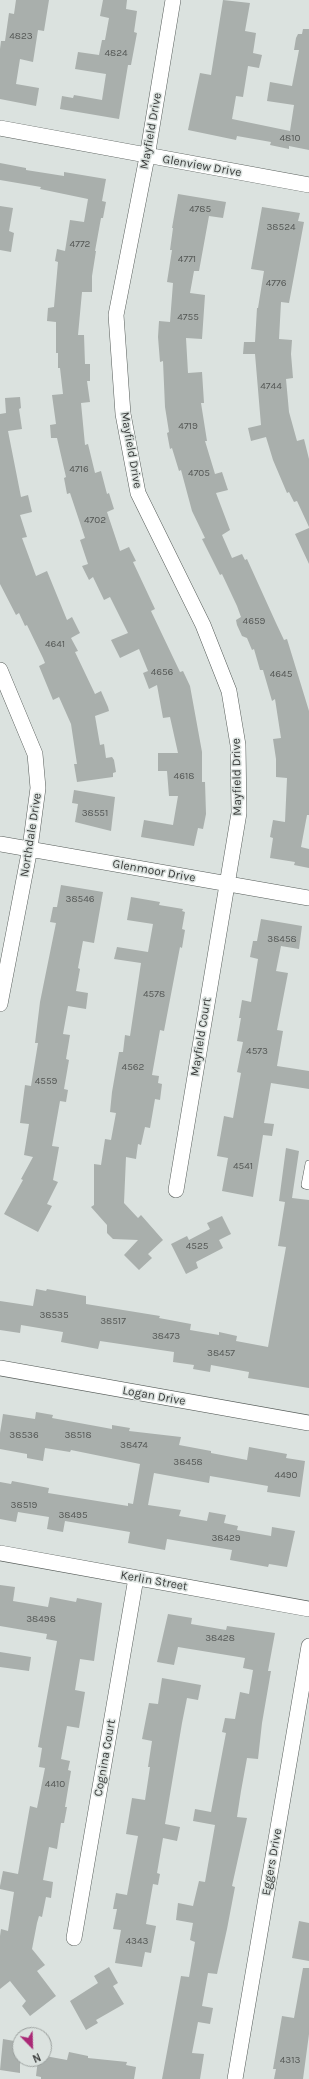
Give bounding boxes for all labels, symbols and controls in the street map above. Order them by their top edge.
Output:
house number: 4823 [9,30,33,42]
house number: 4824 [104,47,128,59]
street label: Mayfield Drive [137,92,165,170]
house number: 4810 [280,132,300,144]
street label: Glenview Drive [161,152,243,180]
house number: 4785 [189,203,211,215]
house number: 38524 [266,221,296,233]
house number: 4772 [70,238,90,250]
house number: 4771 [178,253,196,265]
house number: 4776 [266,277,286,289]
house number: 4755 [177,311,199,323]
house number: 4744 [260,380,282,392]
street label: Mayfield Drive [117,411,145,489]
house number: 4719 [178,420,198,432]
house number: 4716 [69,463,89,475]
house number: 4705 [188,467,210,479]
house number: 4702 [84,514,106,526]
house number: 4659 [243,615,265,627]
house number: 4641 [45,638,65,650]
house number: 4656 [151,666,173,678]
house number: 4645 [270,668,292,680]
street label: Mayfield Drive [229,738,245,816]
house number: 4618 [174,770,194,782]
street label: Northdale Drive [17,792,45,878]
house number: 38551 [82,807,108,819]
street label: Glenmoor Drive [111,857,197,885]
house number: 38546 [65,893,95,905]
house number: 38458 [267,933,297,945]
house number: 4578 [143,988,165,1000]
street label: Mayfield Court [188,997,214,1077]
house number: 4573 [246,1045,268,1057]
house number: 4562 [122,1061,144,1073]
house number: 4559 [35,1075,57,1087]
house number: 4541 [233,1160,253,1172]
house number: 4525 [186,1240,208,1252]
house number: 38535 [39,1309,69,1321]
house number: 38517 [100,1315,126,1327]
house number: 38473 [152,1330,180,1342]
house number: 38457 [207,1347,235,1359]
street label: Logan Drive [121,1383,187,1409]
house number: 38536 [9,1429,39,1441]
house number: 38518 [64,1429,92,1441]
house number: 38474 [120,1439,148,1451]
house number: 38458 [173,1456,203,1468]
house number: 4490 [275,1469,297,1481]
house number: 38519 [11,1499,37,1511]
house number: 38495 [58,1509,88,1521]
house number: 38429 [211,1532,241,1544]
street label: Kerlin Street [119,1568,189,1594]
house number: 38498 [26,1613,56,1625]
house number: 38428 [205,1632,235,1644]
street label: Cognina Court [91,1718,119,1798]
house number: 4410 [45,1778,65,1790]
street label: Eggers Drive [259,1827,285,1897]
house number: 4343 [126,1935,148,1947]
north arrow [12,2027,52,2067]
text: N [30,2050,43,2065]
house number: 4313 [280,2054,300,2066]

